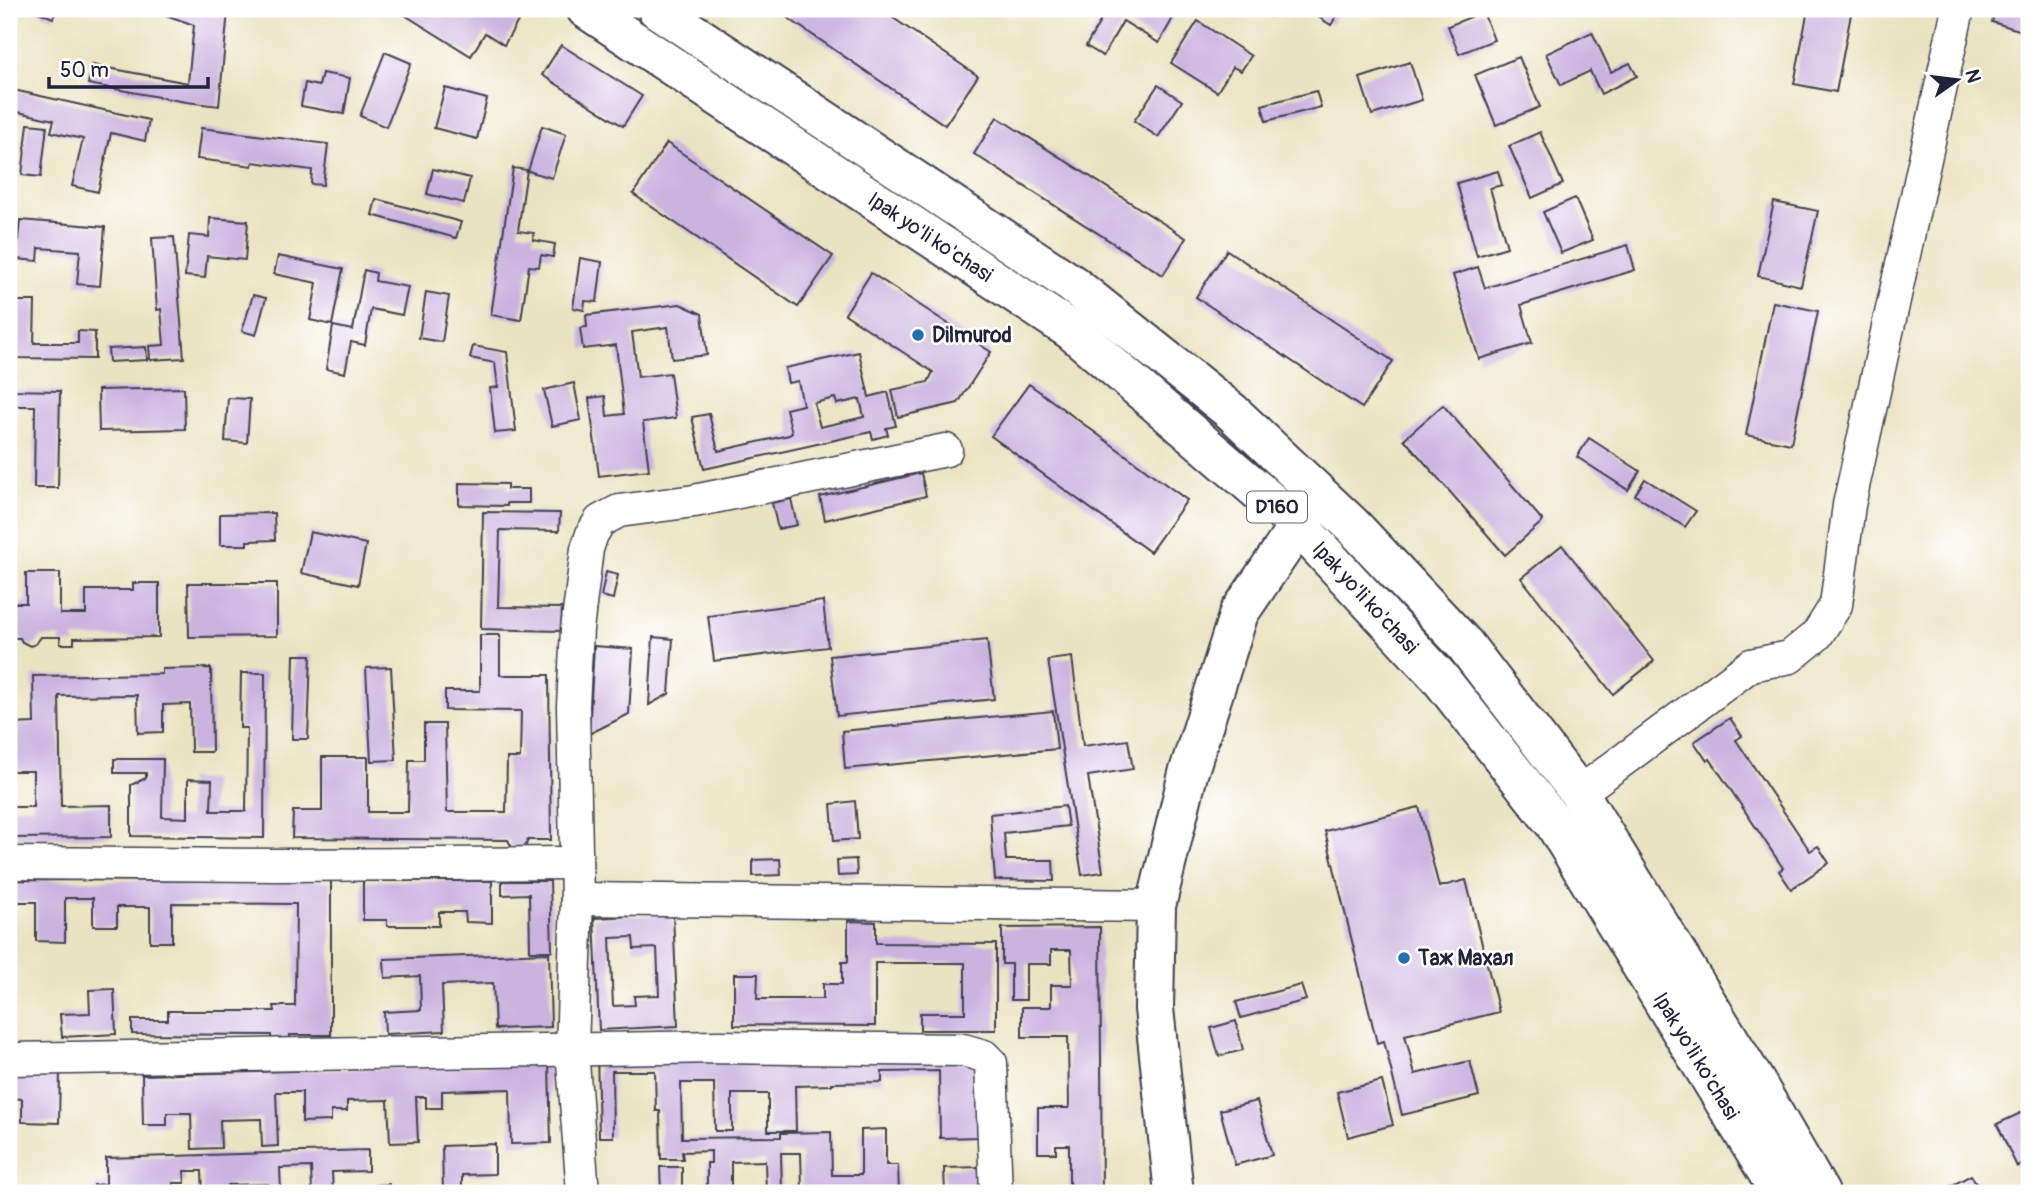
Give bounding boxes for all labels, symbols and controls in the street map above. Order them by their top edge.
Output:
scale bar [49,46,208,90]
north arrow [1923,46,1993,116]
text: 50 m [60,57,109,84]
text: N [1959,67,1986,85]
street label: Ipak yo'li ko'chasi [863,186,998,288]
place label: Dilmurod [932,322,1012,349]
marker: Dilmurod [910,327,926,343]
road number: D160 [1247,492,1307,522]
street label: Ipak yo'li ko'chasi [1306,536,1425,660]
place label: Таж Махал [1417,945,1514,972]
marker: Таж Махал [1396,950,1412,966]
street label: Ipak yo'li ko'chasi [1647,987,1746,1125]

